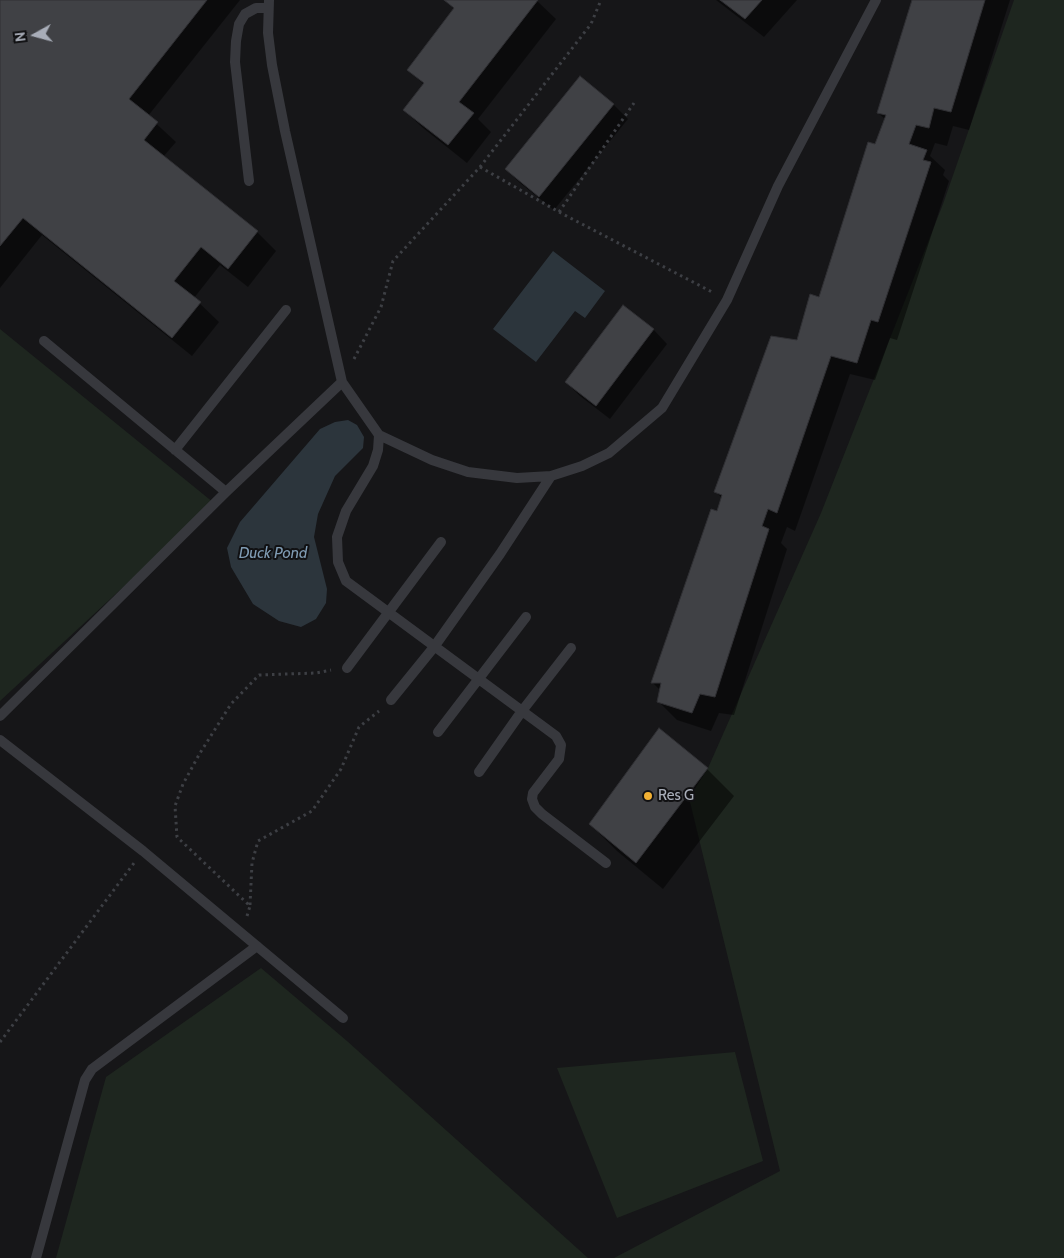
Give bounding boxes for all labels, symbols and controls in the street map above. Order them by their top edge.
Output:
north arrow [10,10,60,60]
text: N [11,31,30,43]
water label: Duck Pond [239,543,307,563]
place label: Res G [658,787,694,805]
marker: Res G [642,790,654,802]

